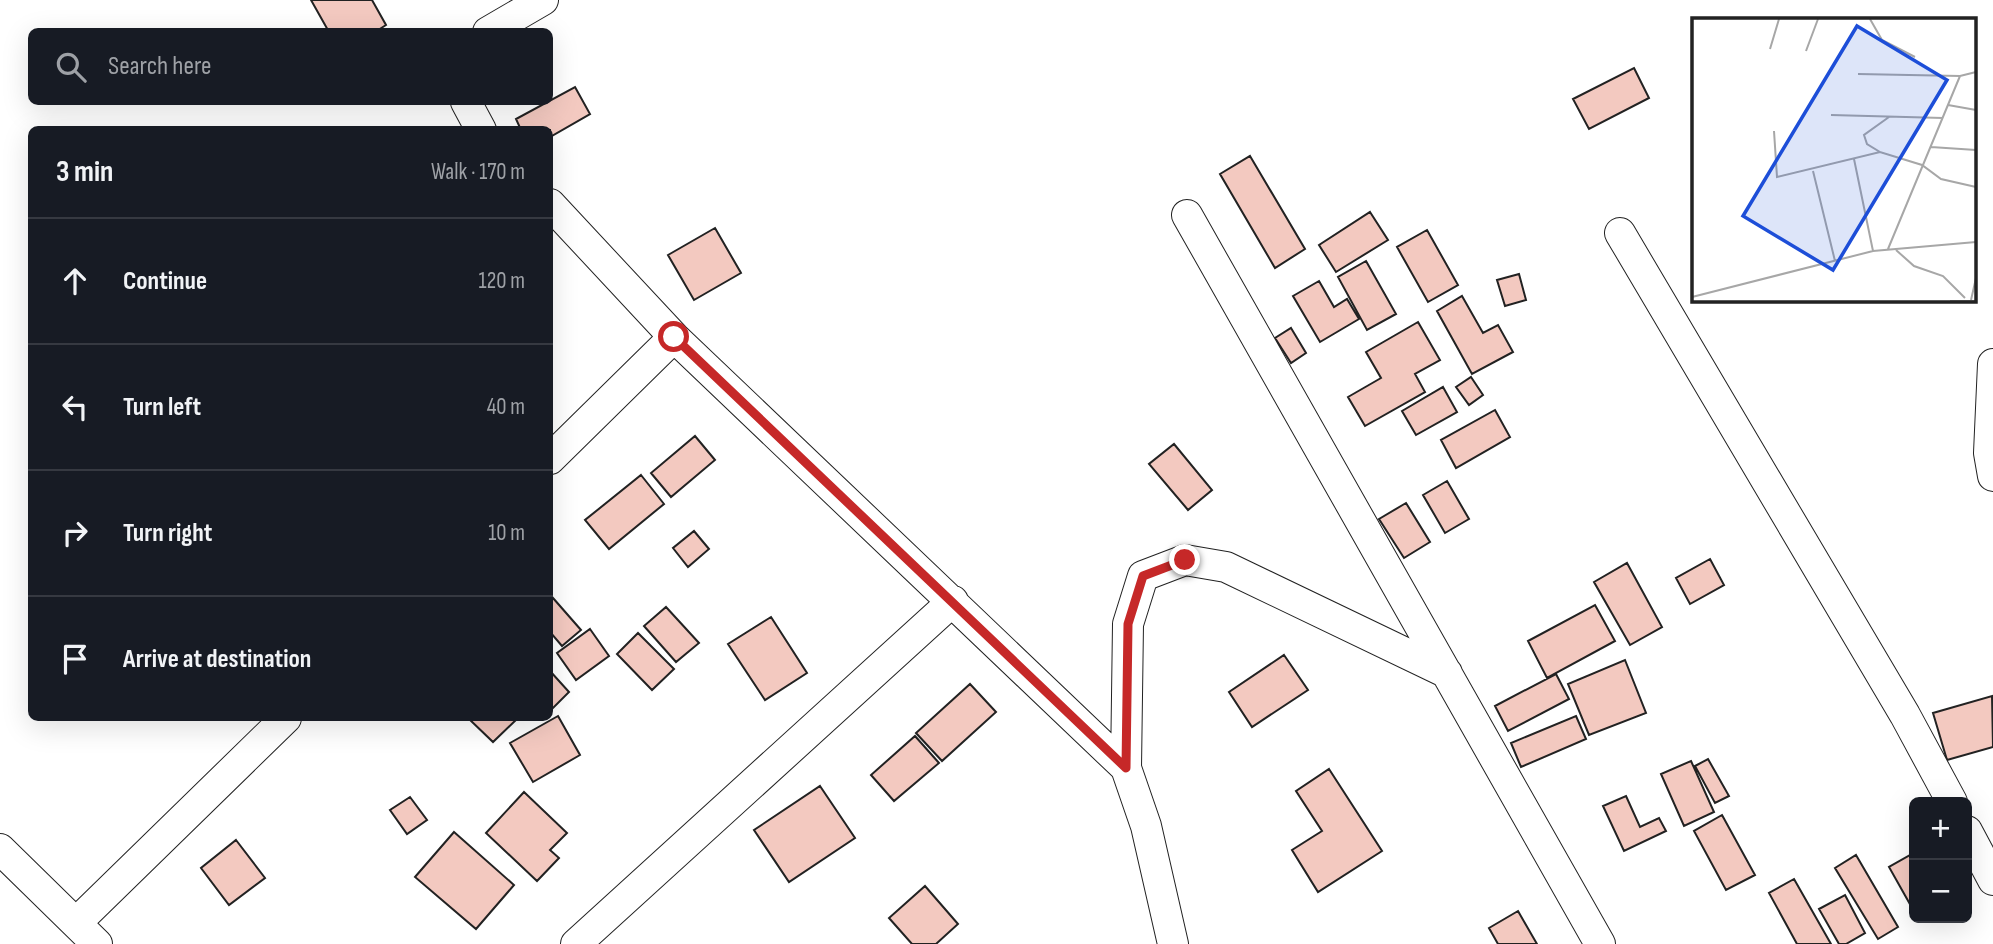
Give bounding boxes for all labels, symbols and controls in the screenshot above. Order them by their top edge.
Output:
inset map [1692,18,1976,301]
search box [28,28,553,105]
icon: search [52,48,90,86]
text: Search here [108,51,211,82]
text: 3 min [56,154,113,190]
text: Walk · 170 m [431,158,525,186]
icon: ahead [56,262,94,300]
text: Continue [123,266,207,297]
text: 120 m [479,267,525,295]
route start [658,321,689,352]
icon: left [56,388,94,426]
text: Turn left [123,392,201,423]
text: 40 m [487,393,525,421]
icon: right [56,514,94,552]
text: Turn right [123,518,212,549]
text: 10 m [488,519,525,547]
route end [1169,544,1200,575]
icon: arrive [56,640,94,678]
text: Arrive at destination [123,644,311,675]
map controls [1909,797,1972,923]
button: + [1909,797,1972,860]
button: − [1909,860,1972,923]

